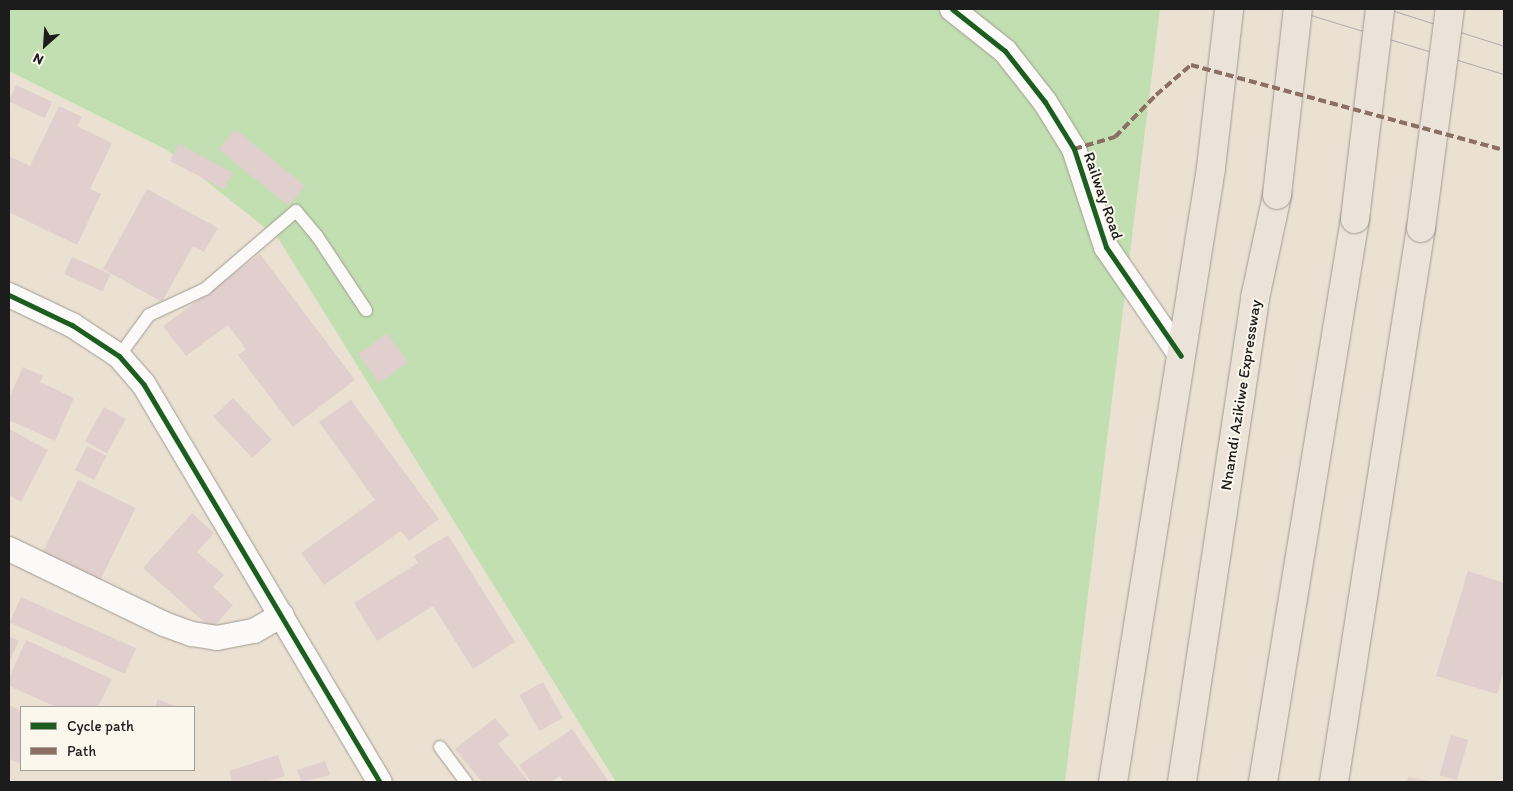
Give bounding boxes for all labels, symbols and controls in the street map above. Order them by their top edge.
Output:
north arrow [20,20,70,70]
text: N [30,49,46,69]
street label: Railway Road [1079,150,1127,242]
street label: Nnamdi Azikiwe Expressway [1216,298,1266,492]
legend [20,706,195,771]
text: Cycle path [67,717,134,735]
text: Path [67,742,96,760]

